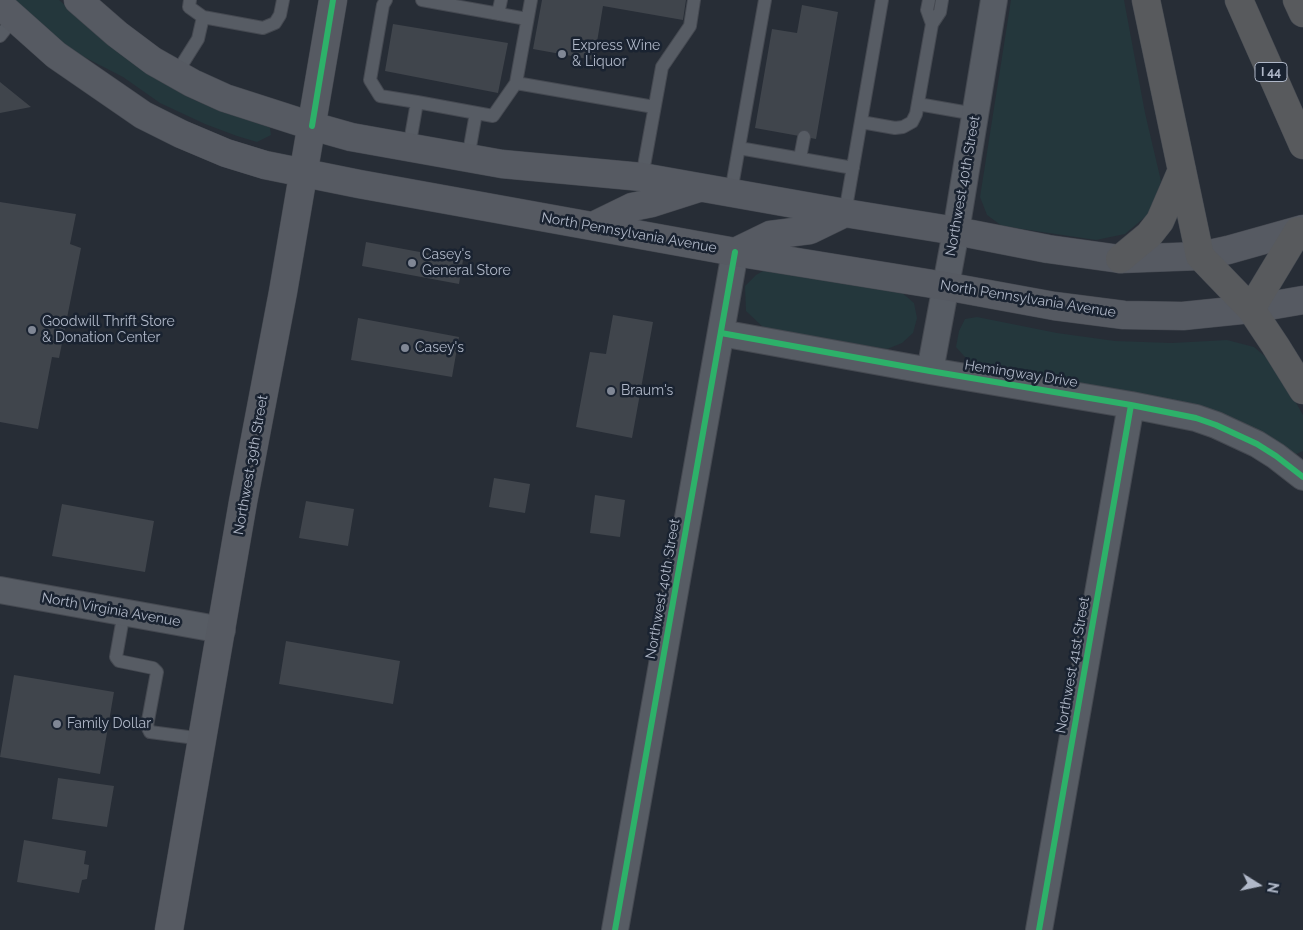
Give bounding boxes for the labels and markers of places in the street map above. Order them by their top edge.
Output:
place label: Express Wine & Liquor [572,38,660,70]
marker: Express Wine & Liquor [556,48,568,60]
place label: Casey's General Store [422,247,511,280]
marker: Casey's General Store [406,257,418,269]
place label: Goodwill Thrift Store & Donation Center [42,314,175,347]
marker: Goodwill Thrift Store & Donation Center [26,324,38,336]
place label: Casey's [415,340,464,356]
marker: Casey's [399,342,411,354]
place label: Braum's [621,383,673,399]
marker: Braum's [605,385,617,397]
place label: Family Dollar [67,716,151,732]
marker: Family Dollar [51,718,63,730]

